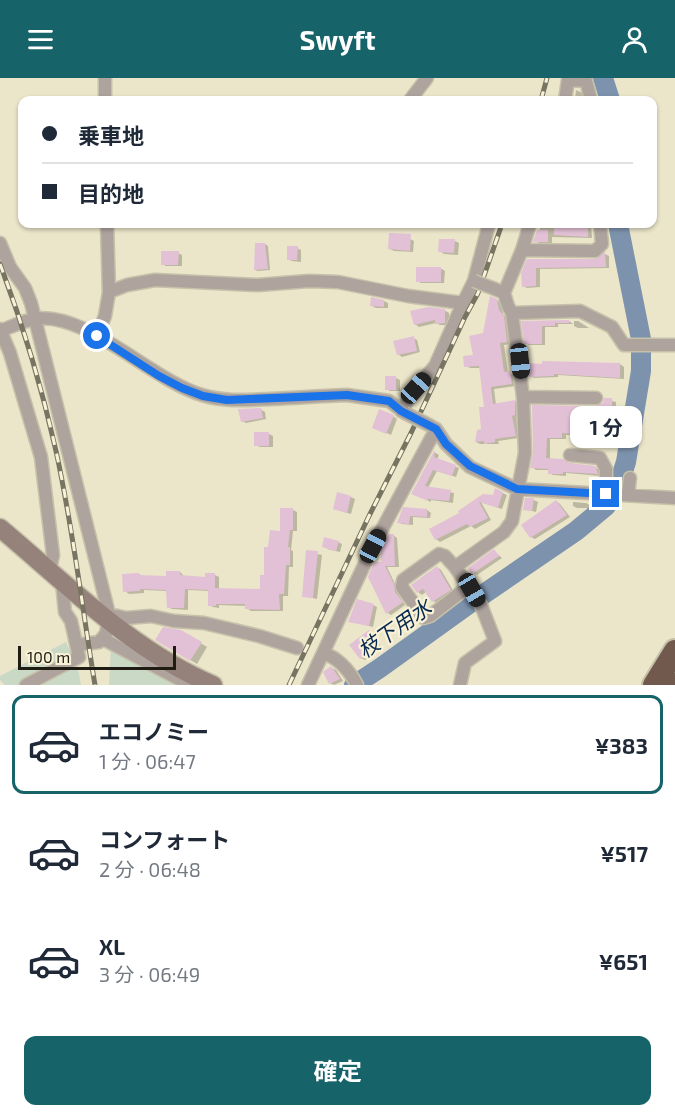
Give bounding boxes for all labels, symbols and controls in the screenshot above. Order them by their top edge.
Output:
icon: menu [24,23,57,56]
text: Swyft [300,23,375,55]
icon: person [618,23,651,56]
text: 乗車地 [78,122,144,148]
text: 目的地 [78,180,144,206]
route start [83,322,110,349]
car [509,342,531,380]
car [397,369,435,407]
callout: 1 分 [570,407,642,449]
text: 1 分 [590,415,622,439]
route end [592,480,619,507]
car [357,526,389,566]
car [455,570,489,610]
water label: 枝下用水 [352,593,437,662]
scale bar [18,643,176,670]
text: 100 m [27,647,70,666]
icon: car [27,718,81,772]
text: エコノミー [99,718,209,744]
text: ¥383 [595,732,648,758]
text: 1 分 · 06:47 [99,749,196,773]
icon: car [27,826,81,880]
text: コンフォート [99,826,230,852]
text: ¥517 [600,840,648,866]
text: 2 分 · 06:48 [99,857,201,881]
text: XL [99,933,125,959]
icon: car [27,934,81,988]
text: ¥651 [599,948,648,974]
text: 3 分 · 06:49 [99,962,200,986]
button: 確定 [24,1036,651,1105]

